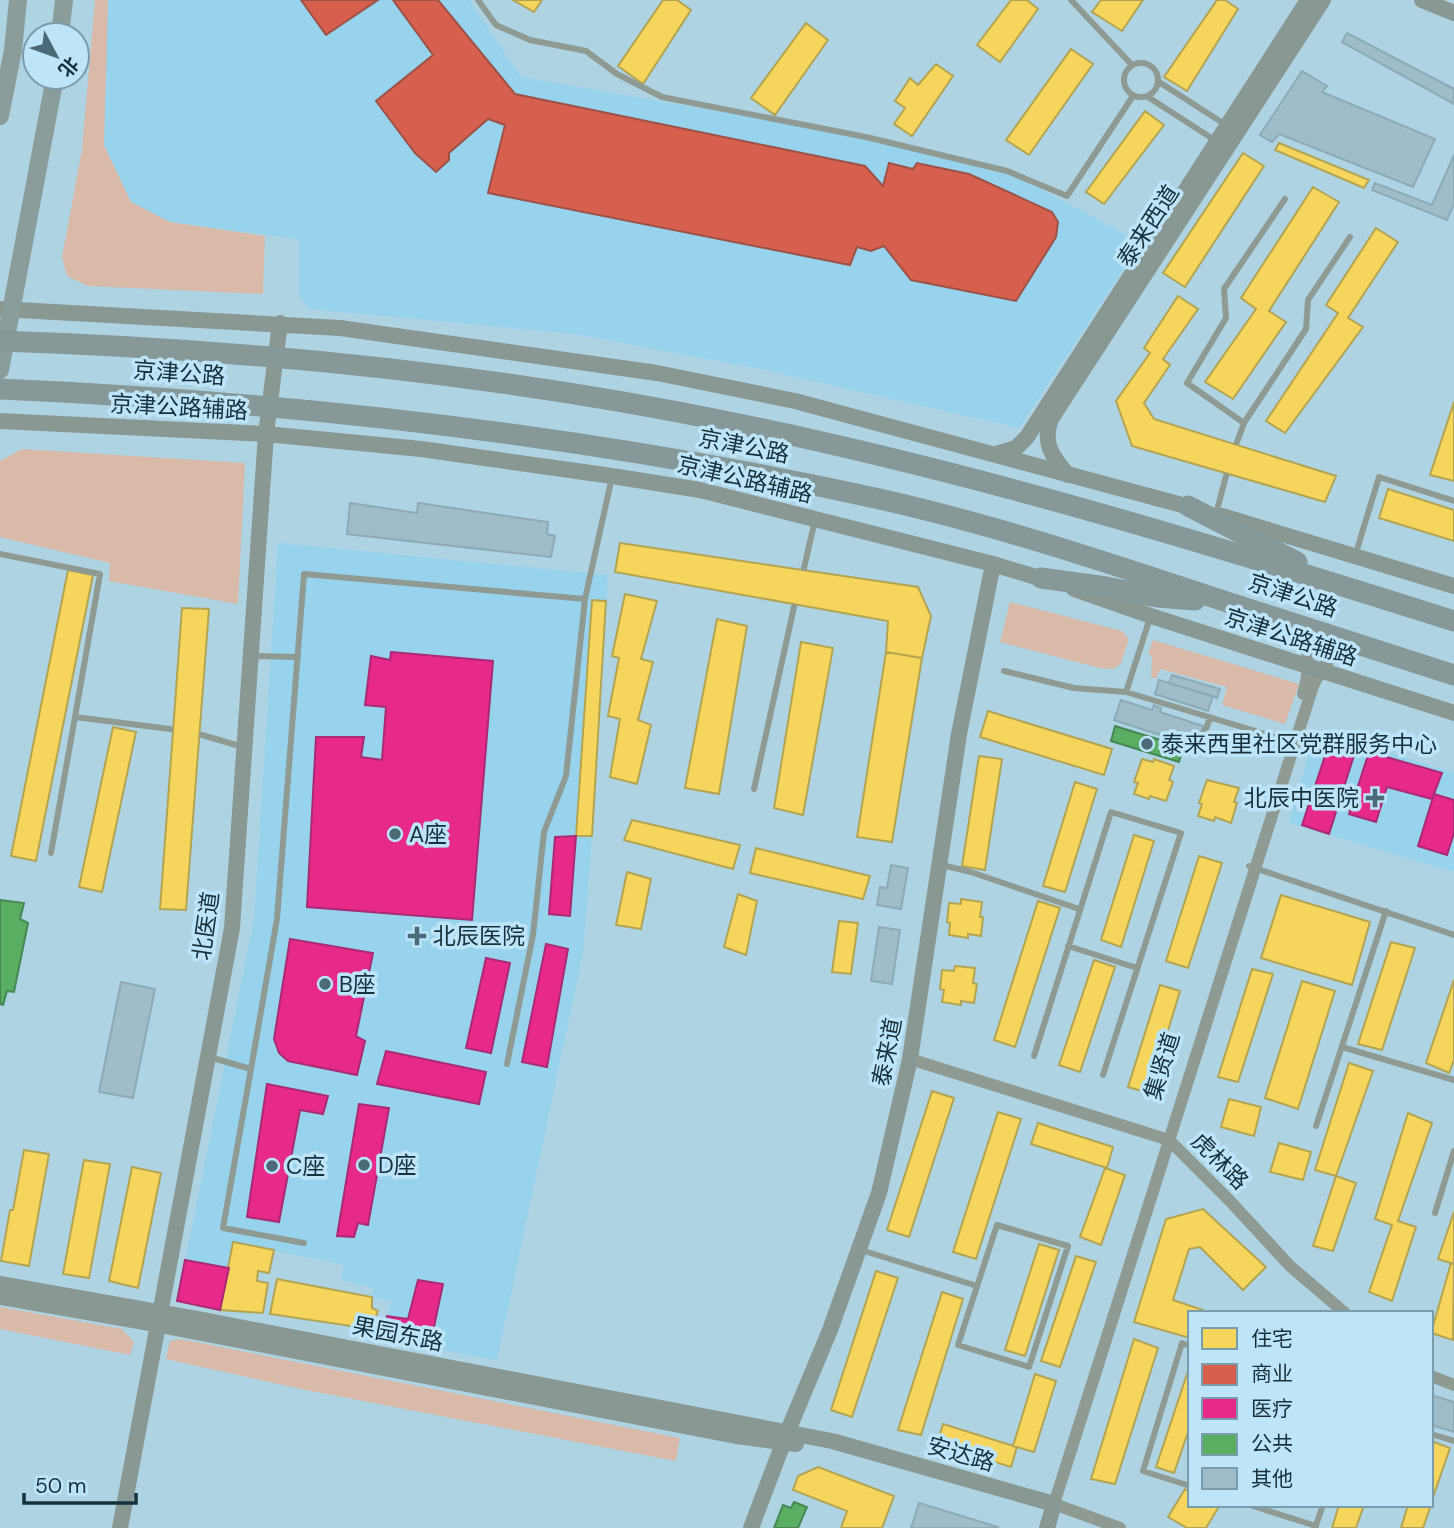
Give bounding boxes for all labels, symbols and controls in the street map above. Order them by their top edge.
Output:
north arrow [21,21,91,91]
text: 北 [53,51,84,82]
street label: 泰来西道 [1110,179,1186,273]
street label: 京津公路 [132,355,226,391]
street label: 京津公路辅路 [109,388,249,426]
street label: 京津公路 [696,422,792,470]
street label: 京津公路辅路 [674,449,816,509]
street label: 京津公路 [1245,567,1341,623]
street label: 京津公路辅路 [1221,601,1361,673]
place label: 泰来西里社区党群服务中心 [1161,729,1437,759]
marker: 泰来西里社区党群服务中心 [1139,736,1155,752]
place label: 北辰中医院 [1244,783,1359,813]
marker: 北辰中医院 [1365,788,1385,808]
place label: A座 [409,819,447,849]
marker: A座 [387,826,403,842]
street label: 北医道 [186,890,226,962]
place label: 北辰医院 [433,921,525,951]
marker: 北辰医院 [407,926,427,946]
place label: B座 [339,969,376,999]
marker: B座 [317,976,333,992]
street label: 泰来道 [866,1015,908,1089]
street label: 集贤道 [1138,1029,1186,1103]
street label: 虎林路 [1185,1126,1255,1196]
place label: D座 [378,1150,417,1180]
place label: C座 [286,1151,326,1181]
marker: D座 [356,1157,372,1173]
marker: C座 [264,1158,280,1174]
street label: 果园东路 [350,1310,446,1358]
legend [1188,1311,1433,1507]
text: 住宅 [1251,1325,1293,1353]
text: 商业 [1251,1360,1293,1388]
text: 医疗 [1251,1395,1293,1423]
street label: 安达路 [924,1430,998,1478]
text: 公共 [1251,1430,1293,1458]
scale bar [24,1462,136,1506]
text: 其他 [1251,1465,1293,1493]
text: 50 m [35,1472,86,1500]

